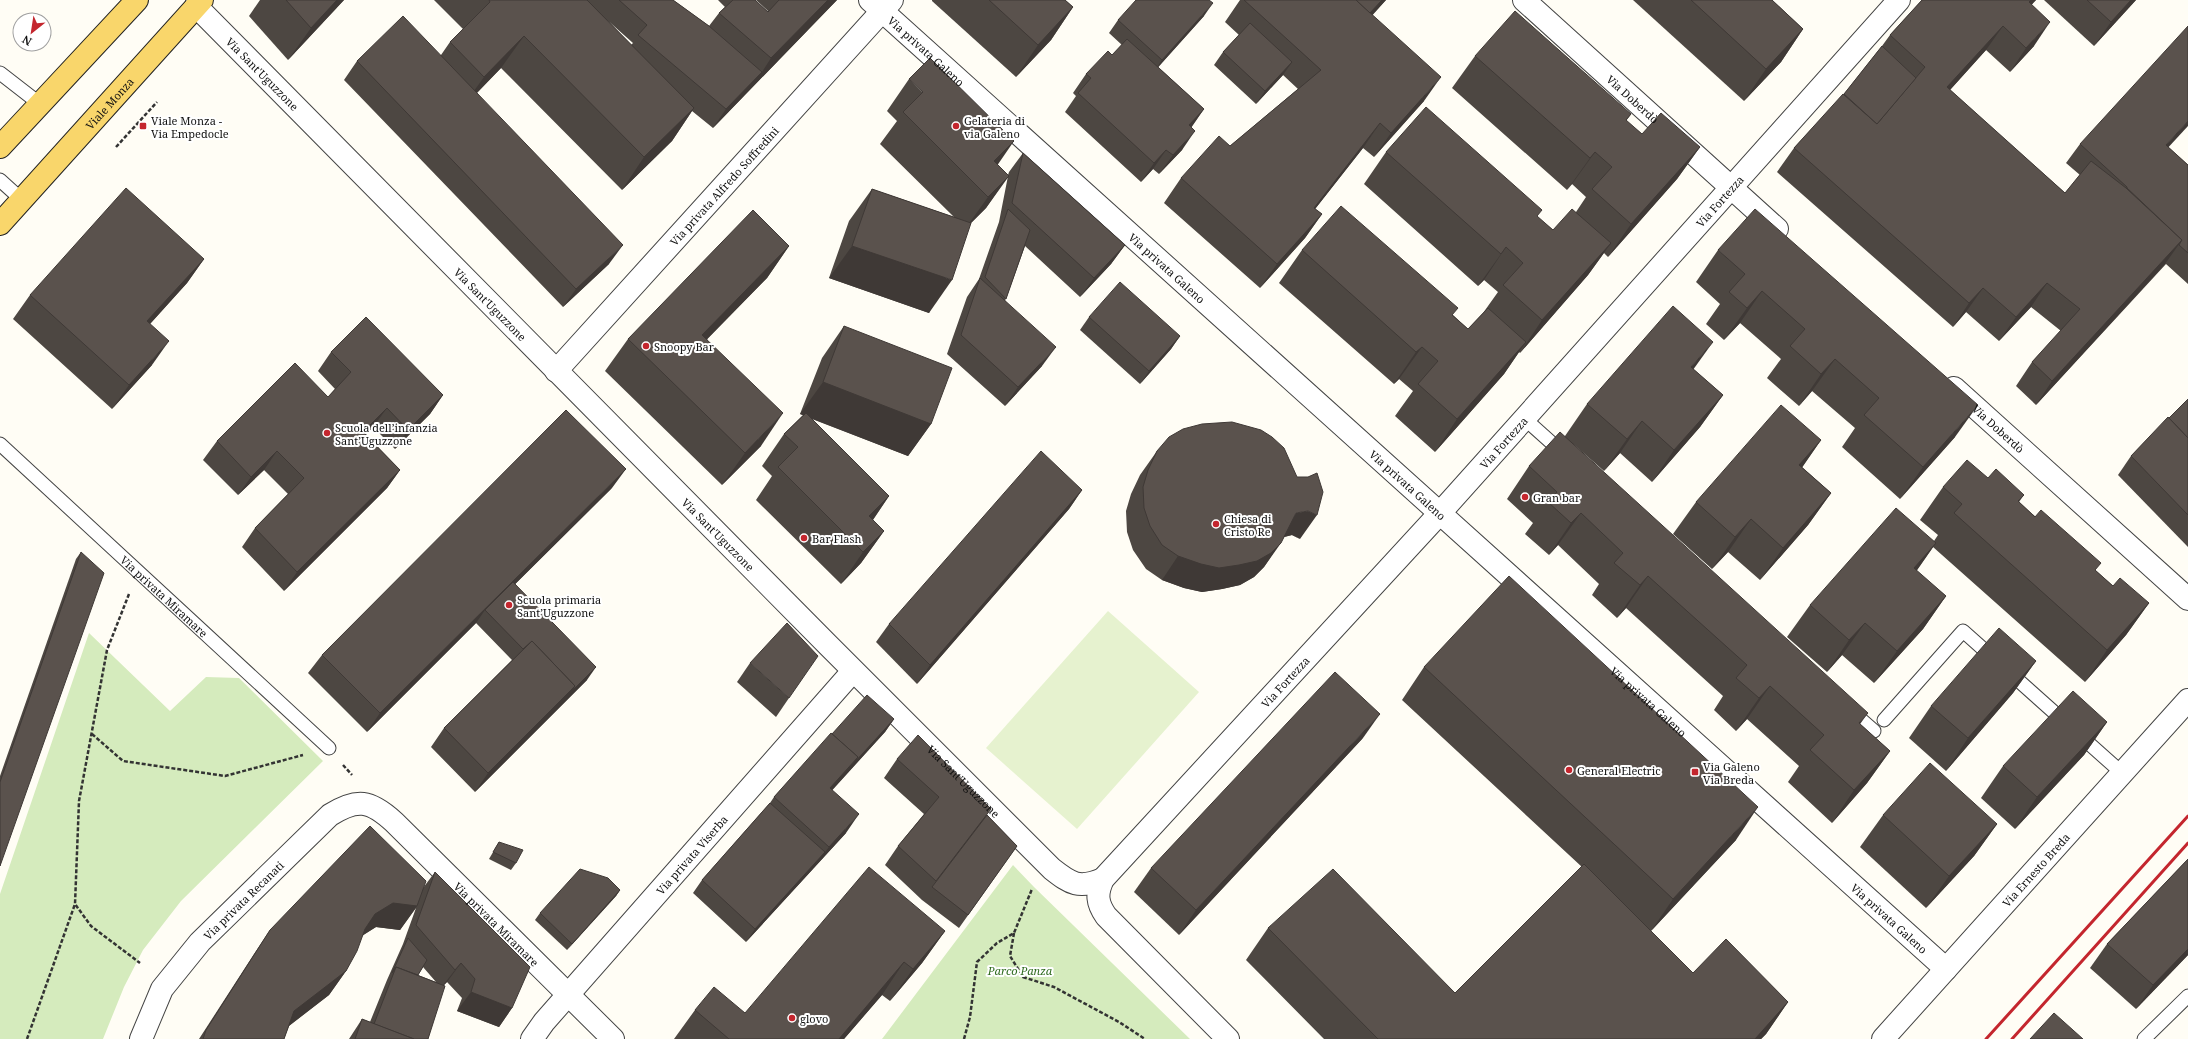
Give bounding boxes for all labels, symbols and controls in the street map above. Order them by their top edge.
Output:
north arrow [12,12,52,52]
street label: Via privata Galeno [885,13,968,89]
text: N [19,32,34,50]
street label: Via Sant'Uguzzone [223,34,302,113]
street label: Via Doberdò [1604,71,1662,126]
street label: Viale Monza [82,74,136,132]
place label: Viale Monza - Via Empedocle [151,113,229,141]
place label: Gelateria di via Galeno [964,113,1026,141]
marker: Viale Monza - Via Empedocle [138,121,148,131]
marker: Gelateria di via Galeno [951,121,961,131]
street label: Via privata Alfredo Soffredini [666,123,782,248]
street label: Via Fortezza [1692,172,1747,230]
street label: Via privata Galeno [1126,229,1209,306]
street label: Via Sant'Uguzzone [451,264,530,344]
place label: Snoopy Bar [654,339,715,354]
marker: Snoopy Bar [641,341,651,351]
street label: Via Doberdò [1969,401,2028,456]
street label: Via Fortezza [1476,413,1530,471]
place label: Scuola dell’infanzia Sant’Uguzzone [335,420,438,448]
marker: Scuola dell’infanzia Sant’Uguzzone [322,428,332,438]
street label: Via privata Galeno [1367,446,1449,523]
place label: Gran bar [1533,490,1581,505]
marker: Gran bar [1520,492,1530,502]
street label: Via Sant'Uguzzone [679,494,758,574]
place label: Chiesa di Cristo Re [1224,511,1272,539]
marker: Chiesa di Cristo Re [1211,519,1221,529]
place label: Bar Flash [812,531,861,546]
marker: Bar Flash [799,533,809,543]
street label: Via privata Miramare [118,552,211,640]
place label: Scuola primaria Sant’Uguzzone [517,592,601,620]
marker: Scuola primaria Sant’Uguzzone [504,600,514,610]
street label: Via Fortezza [1257,653,1312,711]
street label: Via privata Galeno [1607,663,1690,740]
street label: Via Sant'Uguzzone [924,741,1004,821]
place label: Via Galeno Via Breda [1703,759,1760,787]
place label: General Electric [1577,763,1661,778]
marker: General Electric [1564,765,1574,775]
marker: Via Galeno Via Breda [1690,767,1700,777]
street label: Via privata Viserba [652,812,730,897]
street label: Via Ernesto Breda [1998,829,2073,910]
street label: Via privata Recanati [200,857,287,942]
street label: Via privata Miramare [451,878,543,969]
street label: Via privata Galeno [1848,880,1931,956]
park label: Parco Panza [987,963,1053,978]
place label: glovo [800,1011,828,1026]
marker: glovo [787,1013,797,1023]

